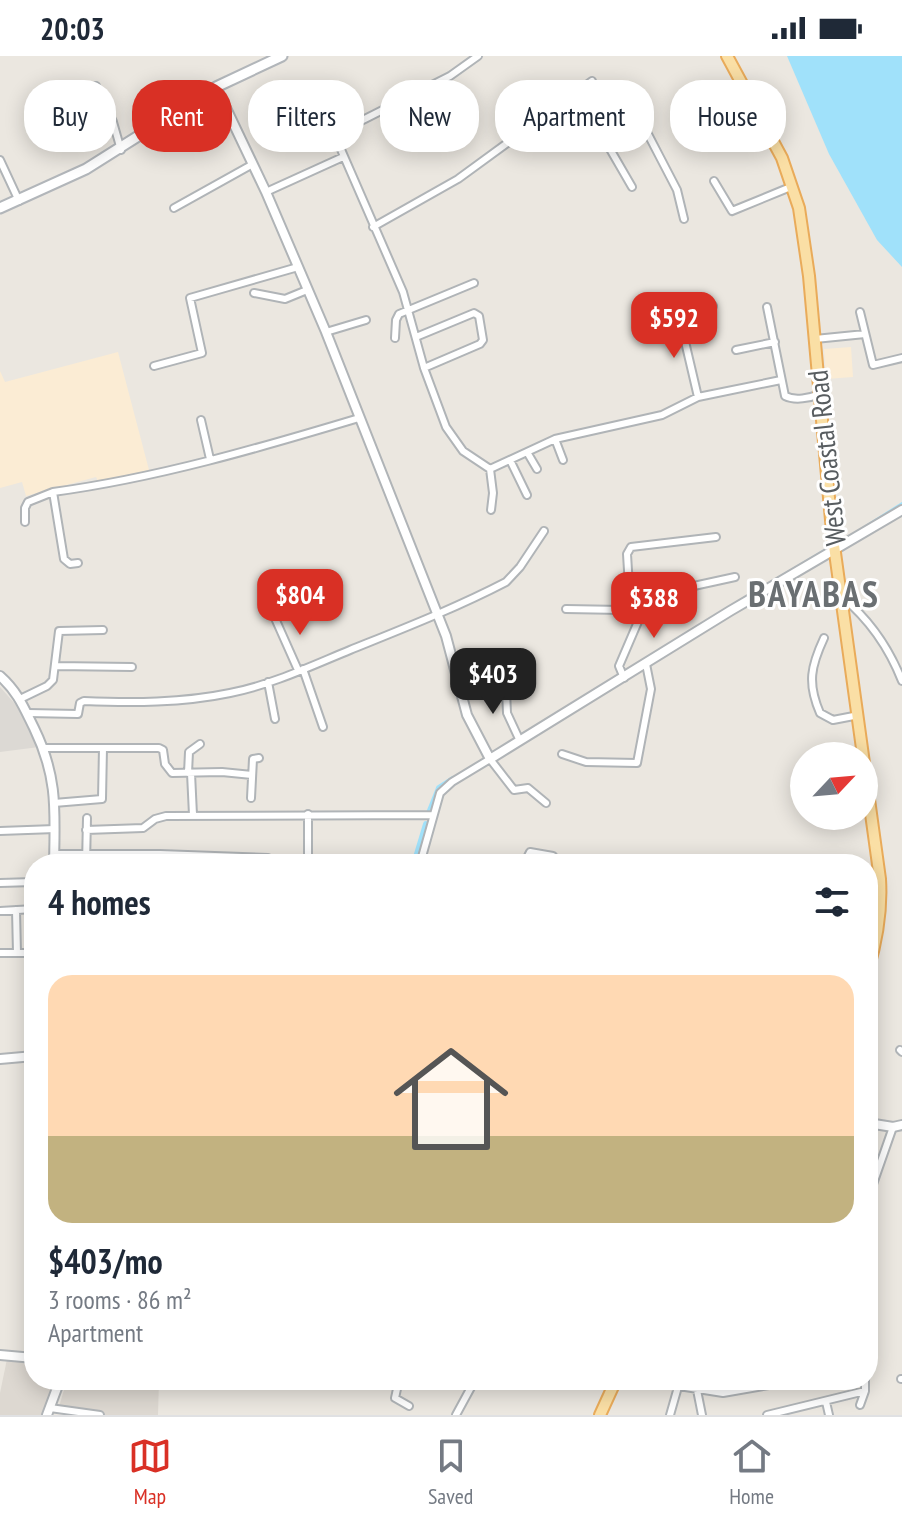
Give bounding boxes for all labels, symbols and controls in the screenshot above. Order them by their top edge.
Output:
text: 20:03 [40,9,105,48]
chip: Buy [24,80,116,152]
chip: Rent [132,80,232,152]
chip: Filters [248,80,364,152]
chip: New [380,80,479,152]
chip: Apartment [495,80,654,152]
chip: House [670,80,786,152]
pin: $592 [627,292,721,360]
text: $592 [649,301,699,334]
street label: West Coastal Road [798,368,854,548]
pin: $804 [253,569,347,637]
district label: BAYABAS [748,570,880,617]
pin: $388 [607,572,701,640]
text: $804 [275,578,325,611]
text: $388 [629,581,679,614]
pin: $403 [446,648,540,716]
text: $403 [468,657,518,690]
north arrow [790,742,878,830]
map controls [790,742,878,830]
text: 4 homes [48,880,151,924]
icon: filters [810,880,854,924]
icon: home [379,1027,523,1171]
text: $403/mo [48,1239,163,1283]
text: 3 rooms · 86 m² [48,1283,192,1316]
text: Apartment [48,1316,143,1349]
tab: Map [128,1434,172,1510]
tab: Saved [428,1434,473,1510]
tab: Home [729,1434,774,1510]

